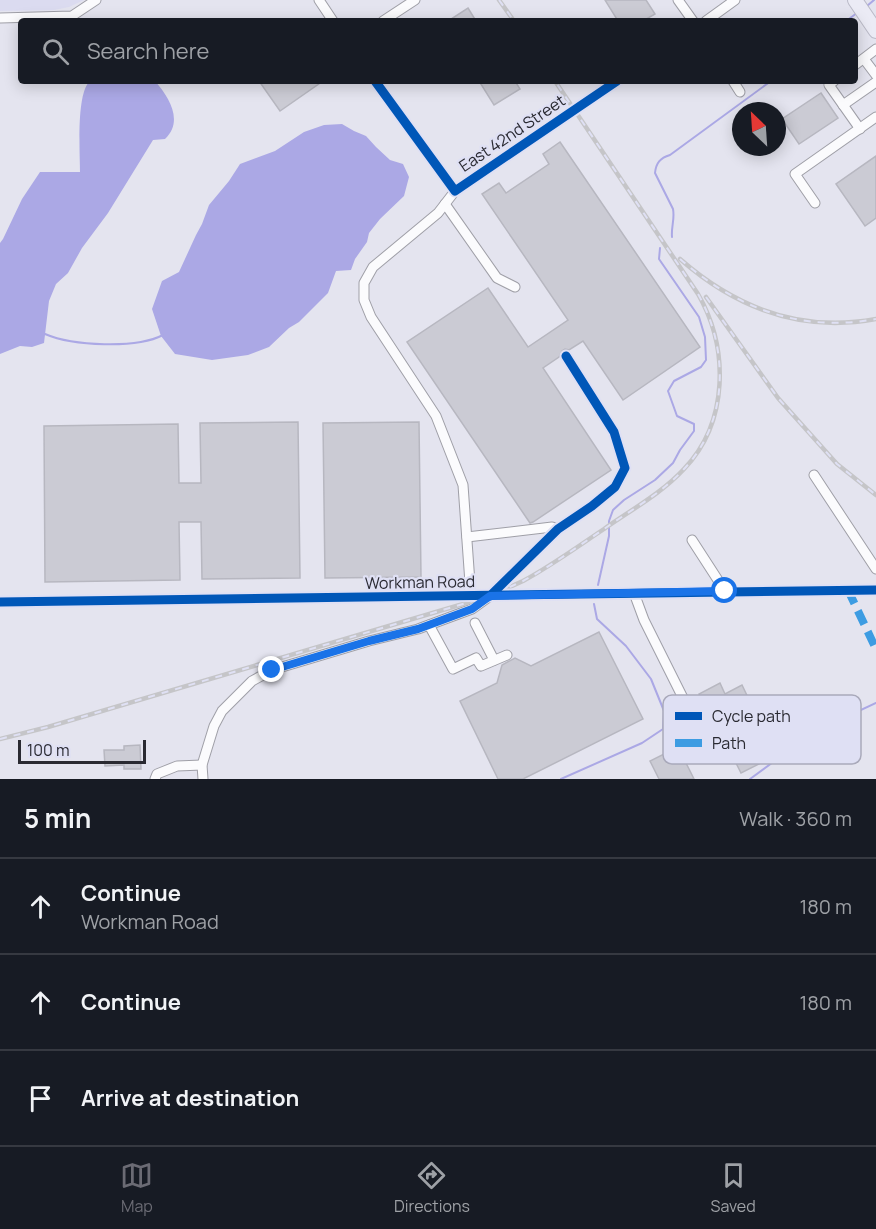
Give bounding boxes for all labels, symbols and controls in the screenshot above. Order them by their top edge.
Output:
search box [18,18,858,84]
icon: search [39,35,72,68]
text: Search here [87,36,209,66]
street label: East 42nd Street [455,89,569,177]
north arrow [732,102,786,156]
street label: Workman Road [365,570,475,594]
route start [711,577,737,603]
route end [258,656,284,682]
legend [663,695,861,764]
text: Cycle path [712,705,791,727]
text: Path [712,732,746,754]
scale bar [18,737,146,764]
text: 100 m [27,739,70,761]
text: 5 min [24,800,91,836]
text: Walk · 360 m [739,805,852,832]
text: Continue [81,878,181,908]
icon: ahead [24,890,57,923]
text: 180 m [799,893,852,920]
text: Workman Road [81,908,219,935]
icon: ahead [24,986,57,1019]
text: Continue [81,987,181,1017]
text: 180 m [799,989,852,1016]
icon: arrive [24,1082,57,1115]
text: Arrive at destination [81,1083,299,1113]
tab: Map [120,1159,153,1217]
tab: Directions [394,1159,470,1217]
tab: Saved [711,1159,756,1217]

